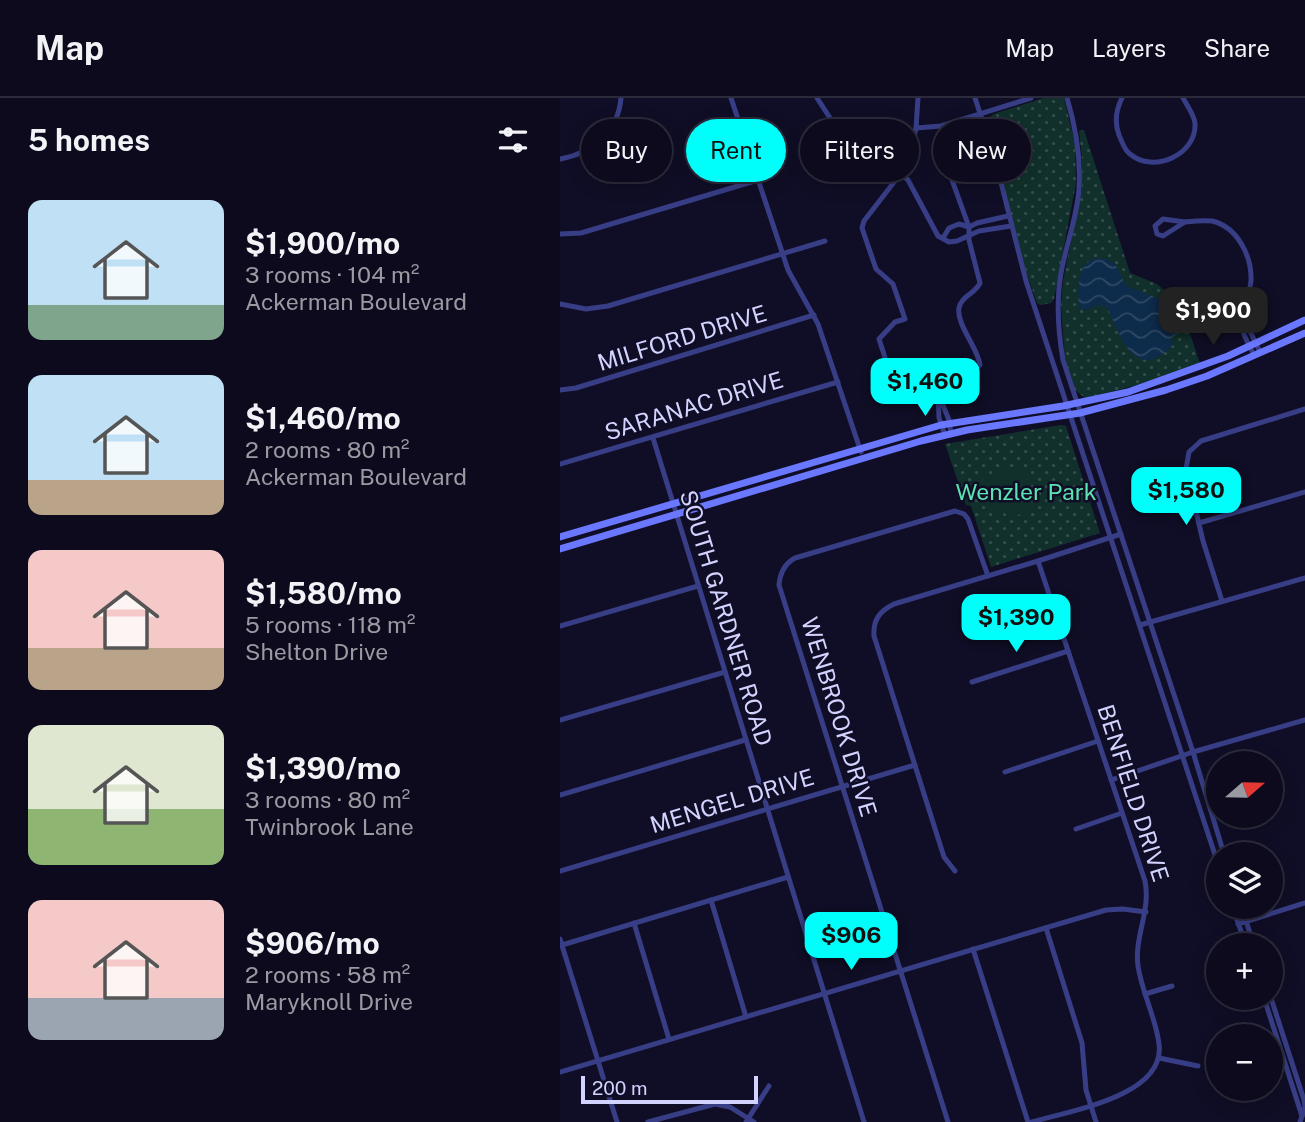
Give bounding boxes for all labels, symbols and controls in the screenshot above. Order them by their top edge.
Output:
text: Map [35,29,104,67]
text: Map [1005,34,1054,62]
text: Layers [1092,34,1166,62]
text: Share [1204,34,1270,62]
chip: Buy [581,119,672,182]
chip: Rent [686,119,786,182]
chip: Filters [800,119,919,182]
chip: New [933,119,1031,182]
icon: filters [494,121,532,159]
text: 5 homes [28,122,150,158]
text: $1,900/mo [245,225,400,261]
icon: home [84,228,168,312]
text: 3 rooms · 104 m² [245,261,419,288]
text: Ackerman Boulevard [245,288,467,315]
pin: $1,900 [1156,288,1270,347]
text: $1,900 [1175,296,1251,323]
street label: MILFORD DRIVE [594,299,770,376]
pin: $1,460 [868,358,982,418]
street label: SARANAC DRIVE [601,366,786,446]
text: $1,460 [887,367,963,394]
text: $1,460/mo [245,400,401,436]
icon: home [84,403,168,487]
text: 2 rooms · 80 m² [245,436,410,463]
text: Ackerman Boulevard [245,463,467,490]
pin: $1,580 [1129,468,1243,527]
text: $1,580 [1147,476,1225,503]
park label: Wenzler Park [955,478,1097,505]
street label: SOUTH GARDNER ROAD [675,487,778,749]
text: $1,580/mo [245,575,402,611]
icon: home [84,578,168,662]
pin: $1,390 [959,594,1073,654]
text: $1,390 [978,603,1055,630]
text: 5 rooms · 118 m² [245,611,415,638]
street label: WENBROOK DRIVE [796,614,883,820]
text: Shelton Drive [245,638,388,665]
street label: BENFIELD DRIVE [1092,701,1175,885]
text: $1,390/mo [245,750,401,786]
north arrow [1206,751,1283,828]
map controls [1206,751,1283,1101]
icon: home [84,753,168,837]
street label: MENGEL DRIVE [647,763,817,838]
text: 3 rooms · 80 m² [245,786,410,813]
text: Twinbrook Lane [245,813,414,840]
button: layers [1206,842,1283,919]
pin: $906 [810,912,892,972]
text: $906 [821,921,881,948]
text: $906/mo [245,925,380,961]
icon: home [84,928,168,1012]
button: + [1206,933,1283,1010]
text: 2 rooms · 58 m² [245,961,410,988]
text: Maryknoll Drive [245,988,413,1015]
button: − [1206,1024,1283,1101]
scale bar [581,1073,758,1105]
text: 200 m [592,1077,648,1099]

